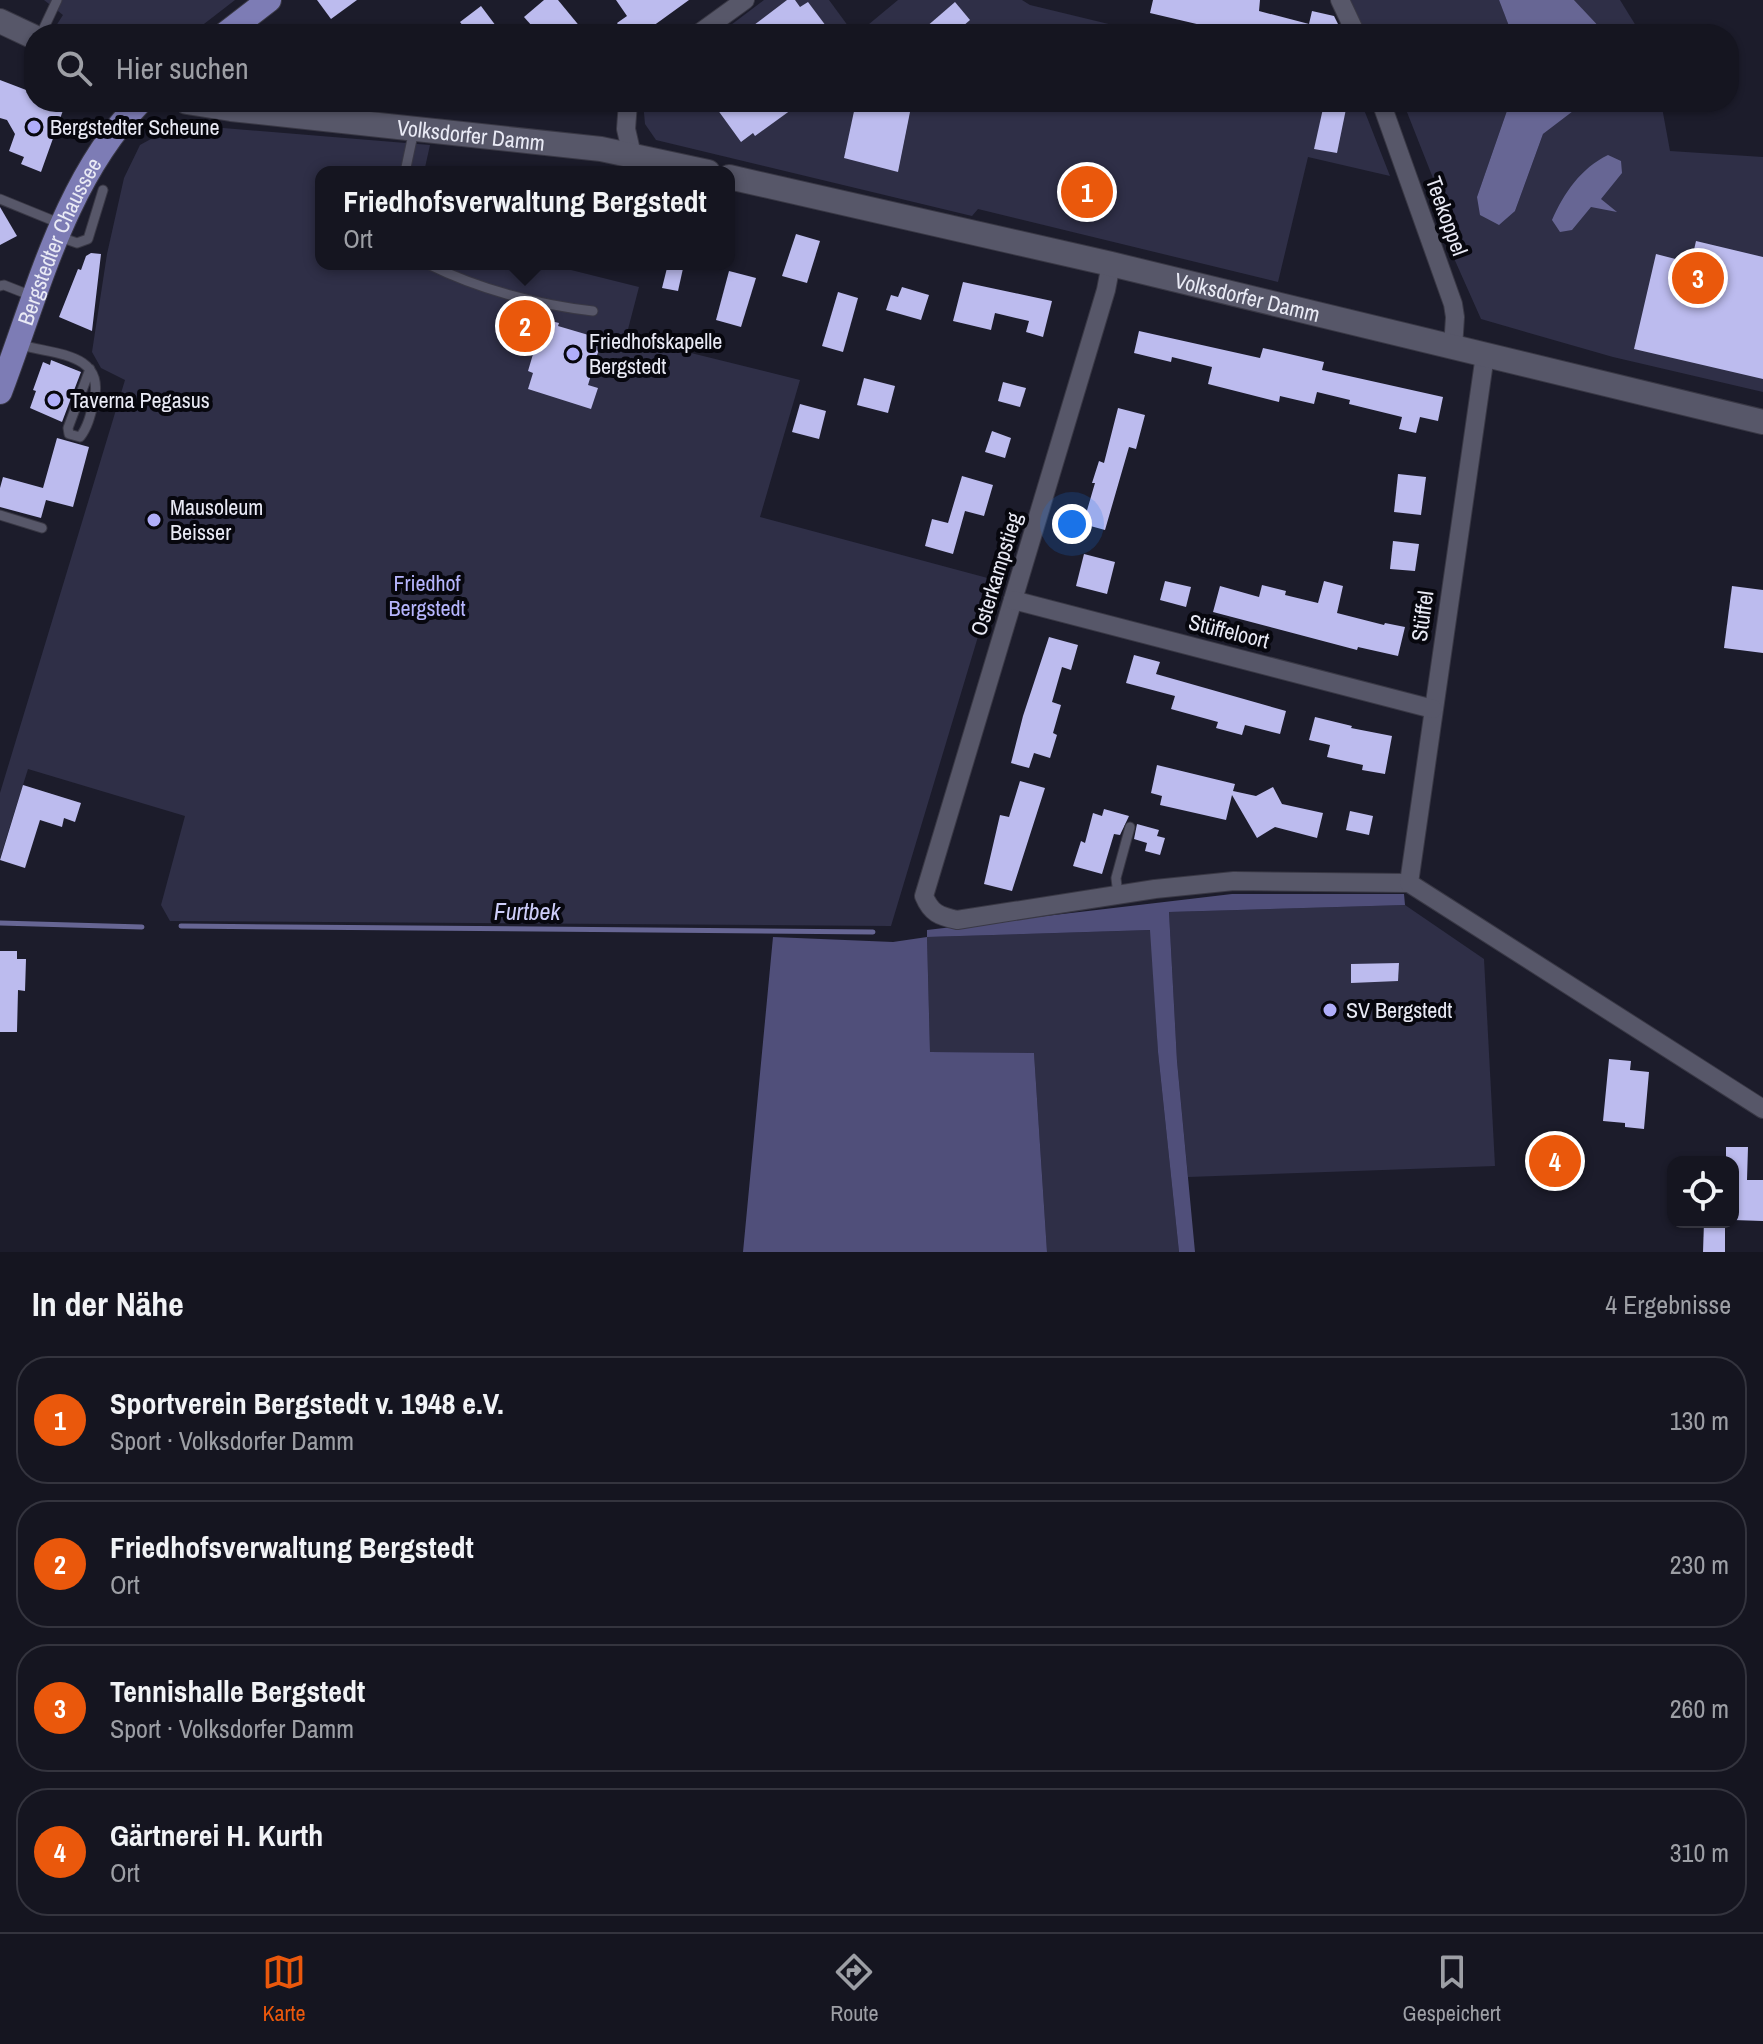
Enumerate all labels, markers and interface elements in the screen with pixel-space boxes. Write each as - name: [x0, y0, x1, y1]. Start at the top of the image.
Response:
- search box: [24, 24, 1739, 112]
- icon: search: [52, 46, 96, 90]
- text: Hier suchen: [116, 48, 249, 88]
- place label: Bergstedter Scheune: [50, 112, 220, 142]
- street label: Volksdorfer Damm: [396, 112, 547, 158]
- marker: Bergstedter Scheune: [25, 118, 43, 136]
- street label: Bergstedter Chaussee: [10, 152, 109, 329]
- pin: 1: [1061, 162, 1113, 222]
- popup: [315, 166, 735, 270]
- street label: Teekoppel: [1419, 172, 1475, 260]
- text: Friedhofsverwaltung Bergstedt: [343, 181, 707, 221]
- text: Ort: [343, 221, 373, 256]
- pin: 3: [1672, 248, 1724, 308]
- street label: Volksdorfer Damm: [1172, 265, 1323, 329]
- pin: 2: [499, 296, 551, 356]
- place label: Friedhofskapelle Bergstedt: [589, 326, 722, 381]
- marker: Friedhofskapelle Bergstedt: [564, 345, 582, 363]
- place label: Taverna Pegasus: [70, 385, 210, 415]
- marker: Taverna Pegasus: [45, 391, 63, 409]
- place label: Mausoleum Beisser: [170, 492, 263, 547]
- your location: [1052, 504, 1092, 544]
- street label: Osterkampstieg: [963, 509, 1029, 639]
- marker: Mausoleum Beisser: [145, 511, 163, 529]
- park label: Friedhof Bergstedt: [388, 568, 466, 623]
- street label: Stüffel: [1404, 589, 1440, 643]
- street label: Stüffeloort: [1186, 607, 1272, 655]
- water label: Furtbek: [494, 895, 562, 927]
- place label: SV Bergstedt: [1346, 995, 1452, 1025]
- marker: SV Bergstedt: [1321, 1001, 1339, 1019]
- pin: 4: [1529, 1131, 1581, 1191]
- map controls: [1667, 1156, 1739, 1228]
- button: locate: [1667, 1156, 1739, 1228]
- text: In der Nähe: [32, 1281, 184, 1327]
- text: 4 Ergebnisse: [1605, 1287, 1731, 1322]
- text: Sportverein Bergstedt v. 1948 e.V.: [110, 1383, 504, 1423]
- text: 1: [54, 1403, 66, 1438]
- text: 130 m: [1670, 1403, 1729, 1438]
- text: Sport · Volksdorfer Damm: [110, 1423, 354, 1458]
- text: Friedhofsverwaltung Bergstedt: [110, 1527, 474, 1567]
- text: 2: [54, 1547, 66, 1582]
- text: 230 m: [1670, 1547, 1729, 1582]
- text: Ort: [110, 1567, 140, 1602]
- text: Tennishalle Bergstedt: [110, 1671, 365, 1711]
- text: 3: [54, 1691, 66, 1726]
- text: 260 m: [1670, 1691, 1729, 1726]
- text: Sport · Volksdorfer Damm: [110, 1711, 354, 1746]
- text: Gärtnerei H. Kurth: [110, 1815, 323, 1855]
- text: 4: [54, 1835, 66, 1870]
- text: 310 m: [1670, 1835, 1729, 1870]
- text: Ort: [110, 1855, 140, 1890]
- tab: Karte: [262, 1950, 306, 2028]
- tab: Route: [830, 1950, 878, 2028]
- tab: Gespeichert: [1403, 1950, 1501, 2028]

